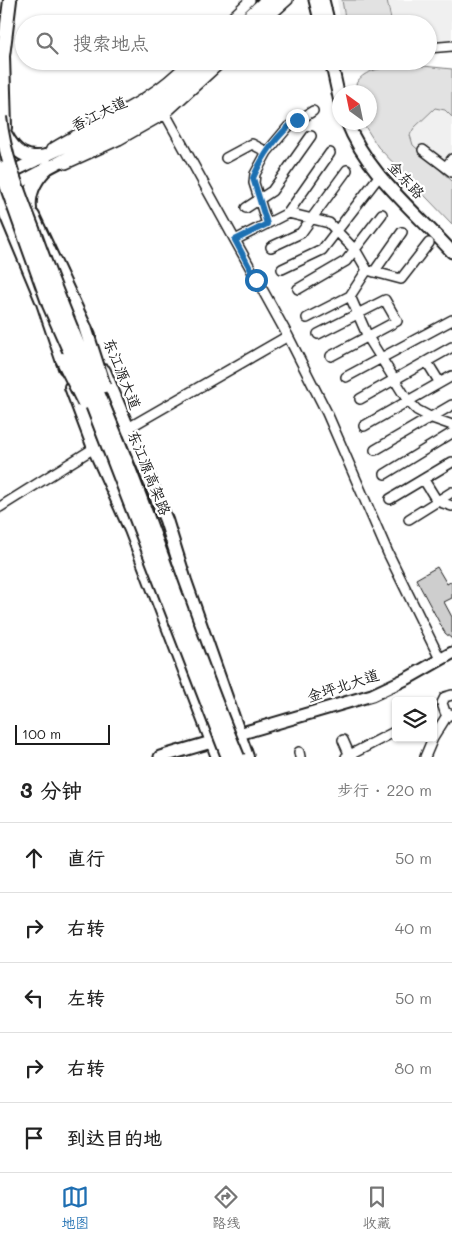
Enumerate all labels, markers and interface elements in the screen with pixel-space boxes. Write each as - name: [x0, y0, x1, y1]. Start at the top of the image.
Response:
- search box: [15, 15, 437, 70]
- icon: search: [33, 29, 61, 57]
- text: 搜索地点: [73, 30, 149, 55]
- north arrow: [332, 85, 377, 130]
- street label: 香江大道: [67, 91, 130, 135]
- route end: [286, 109, 309, 132]
- street label: 金东路: [384, 156, 429, 203]
- route start: [245, 269, 268, 292]
- street label: 东江源大道: [100, 335, 146, 412]
- street label: 东江源高架路: [124, 427, 176, 518]
- street label: 金坪北大道: [304, 664, 381, 706]
- map controls: [392, 697, 437, 742]
- button: layers: [392, 697, 437, 742]
- scale bar: [15, 722, 110, 745]
- text: 100 m: [22, 724, 61, 743]
- text: 3 分钟: [20, 776, 82, 803]
- text: 步行 · 220 m: [337, 779, 432, 800]
- icon: ahead: [20, 844, 48, 872]
- text: 直行: [67, 845, 105, 870]
- text: 50 m: [395, 847, 432, 868]
- icon: right: [20, 914, 48, 942]
- text: 右转: [67, 915, 105, 940]
- text: 40 m: [395, 917, 432, 938]
- icon: left: [20, 984, 48, 1012]
- text: 左转: [67, 985, 105, 1010]
- text: 50 m: [395, 987, 432, 1008]
- icon: right: [20, 1054, 48, 1082]
- text: 右转: [67, 1055, 105, 1080]
- text: 80 m: [395, 1057, 432, 1078]
- icon: arrive: [20, 1124, 48, 1152]
- text: 到达目的地: [67, 1125, 162, 1150]
- tab: 地图: [61, 1183, 89, 1232]
- tab: 路线: [212, 1183, 240, 1232]
- tab: 收藏: [363, 1183, 391, 1232]

